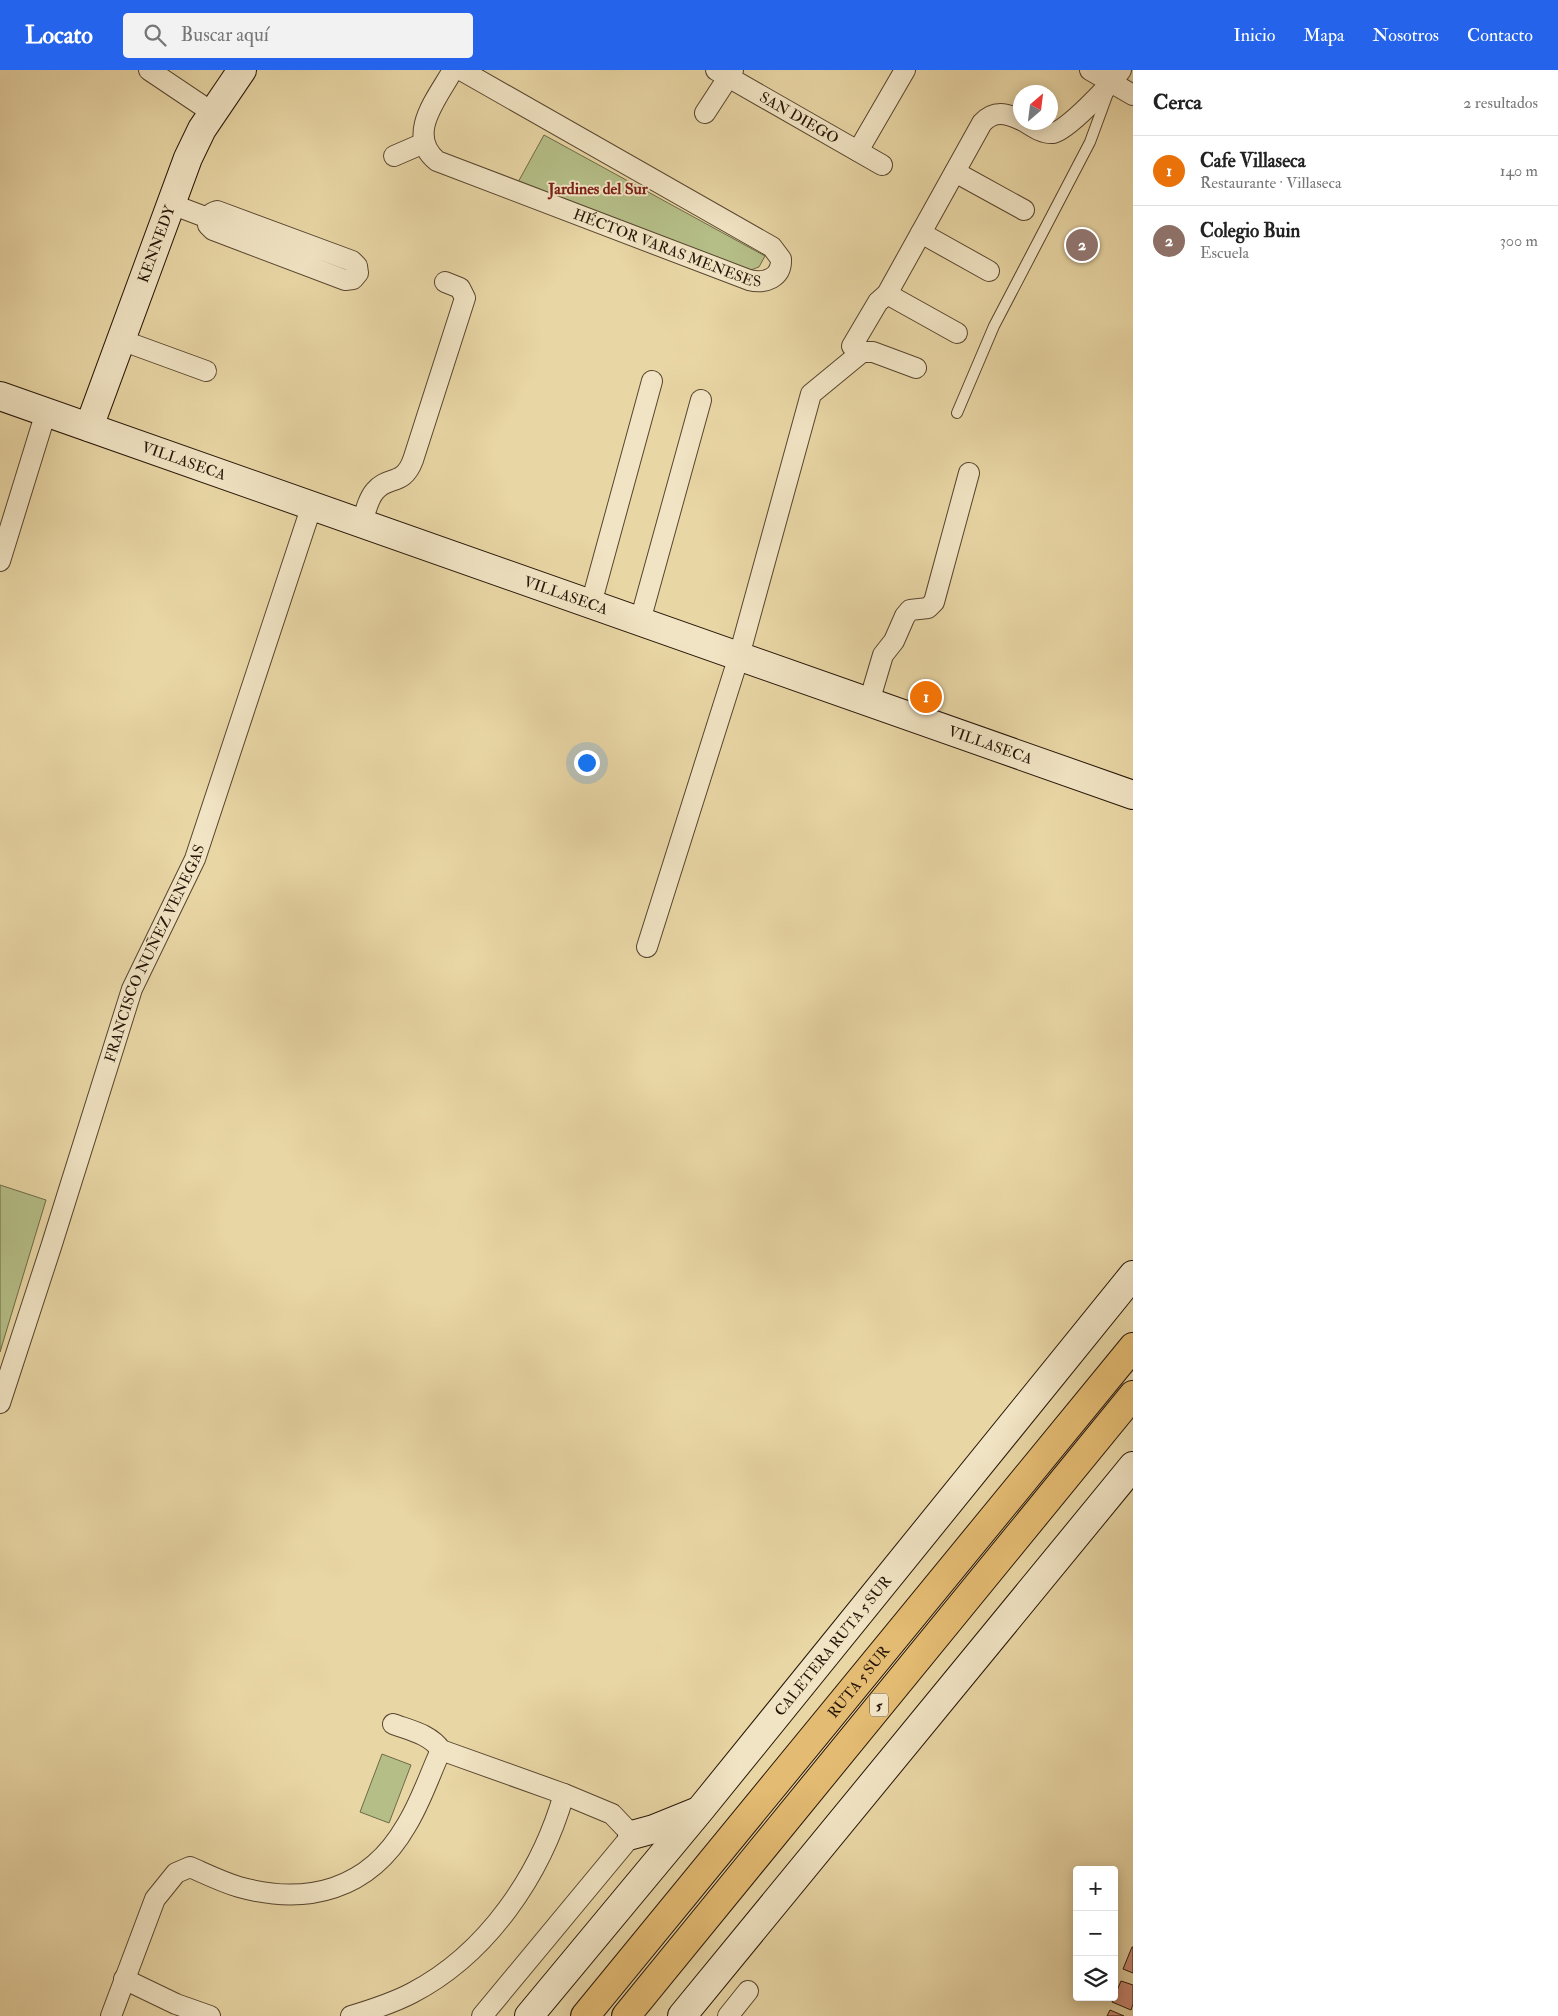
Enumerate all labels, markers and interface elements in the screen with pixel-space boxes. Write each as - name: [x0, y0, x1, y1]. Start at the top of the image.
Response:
- search box: [123, 13, 473, 58]
- text: Locato: [25, 20, 93, 51]
- icon: search: [141, 21, 169, 49]
- text: Buscar aquí: [181, 23, 269, 47]
- text: Inicio: [1233, 24, 1275, 47]
- text: Mapa: [1303, 24, 1345, 47]
- text: Nosotros: [1373, 24, 1439, 47]
- text: Contacto: [1467, 24, 1533, 47]
- north arrow: [1013, 85, 1058, 130]
- street label: SAN DIEGO: [756, 88, 842, 148]
- text: Cerca: [1153, 89, 1202, 116]
- text: 2 resultados: [1463, 93, 1538, 113]
- text: Cafe Villaseca: [1200, 149, 1306, 173]
- text: 1: [1166, 161, 1172, 181]
- text: 140 m: [1500, 161, 1538, 181]
- text: Restaurante · Villaseca: [1200, 173, 1342, 193]
- district label: Jardines del Sur: [547, 179, 649, 200]
- street label: KENNEDY: [134, 202, 180, 286]
- street label: HÉCTOR VARAS MENESES: [571, 205, 762, 291]
- text: Colegio Buin: [1200, 219, 1300, 243]
- pin: 2: [1066, 226, 1098, 264]
- text: 2: [1165, 231, 1173, 251]
- text: 300 m: [1500, 231, 1538, 251]
- text: Escuela: [1200, 243, 1249, 263]
- street label: VILLASECA: [139, 438, 229, 485]
- street label: VILLASECA: [521, 572, 611, 619]
- pin: 1: [910, 678, 942, 716]
- street label: VILLASECA: [946, 722, 1035, 769]
- your location: [574, 750, 600, 776]
- street label: FRANCISCO NUÑEZ VENEGAS: [101, 842, 209, 1065]
- street label: CALETERA RUTA 5 SUR: [770, 1572, 894, 1720]
- street label: RUTA 5 SUR: [824, 1642, 894, 1722]
- road number: 5: [870, 1694, 888, 1716]
- map controls: [1073, 1866, 1118, 2001]
- button: +: [1073, 1866, 1118, 1911]
- button: −: [1073, 1911, 1118, 1956]
- button: layers: [1073, 1956, 1118, 2001]

